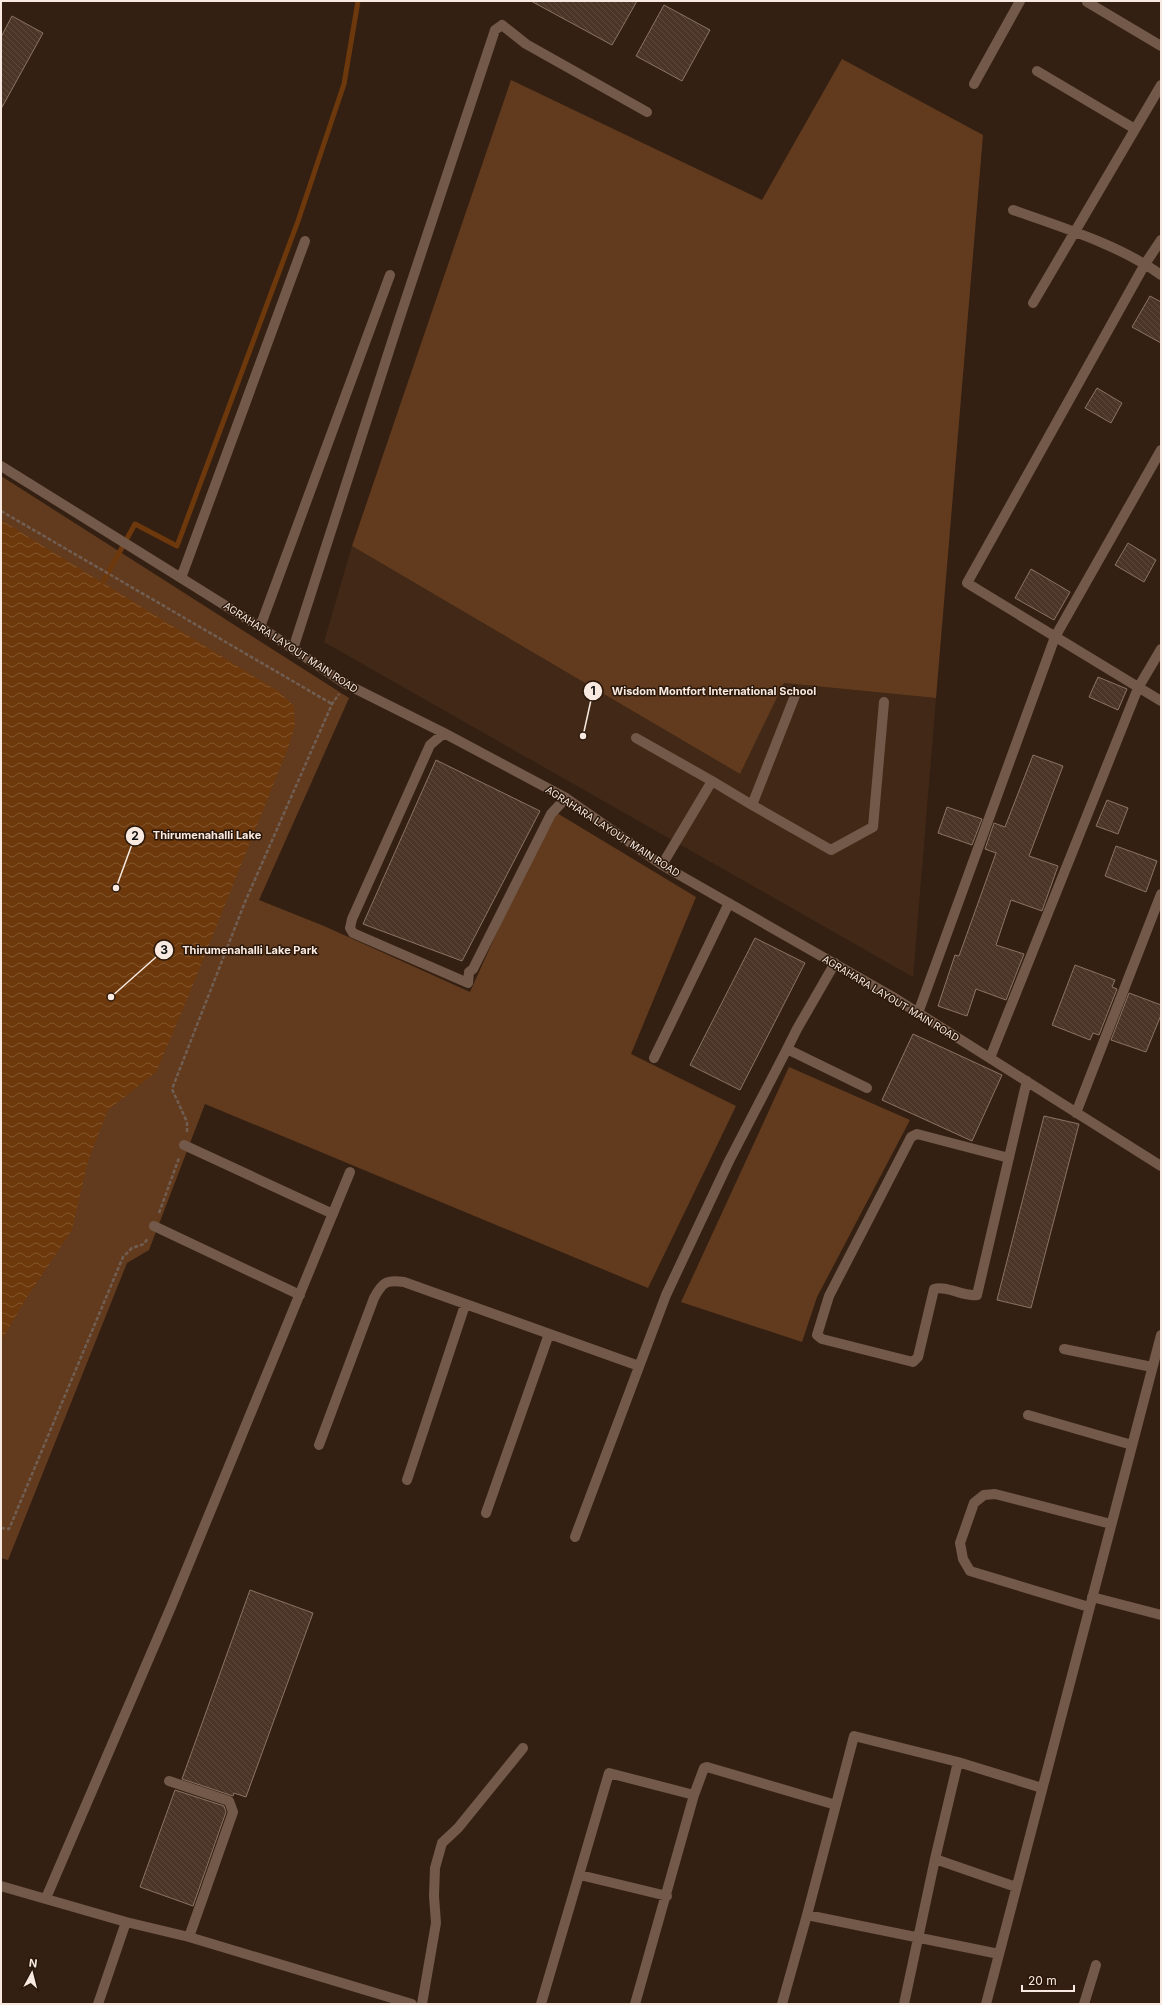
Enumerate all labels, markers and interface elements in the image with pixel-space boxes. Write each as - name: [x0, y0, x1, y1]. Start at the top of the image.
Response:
- street label: AGRAHARA LAYOUT MAIN ROAD: [222, 599, 360, 695]
- callout: Wisdom Montfort International School: [583, 679, 824, 702]
- text: 1: [590, 683, 596, 698]
- text: Wisdom Montfort International School: [612, 684, 816, 698]
- street label: AGRAHARA LAYOUT MAIN ROAD: [544, 783, 682, 879]
- callout: Thirumenahalli Lake: [125, 824, 269, 847]
- text: 2: [131, 828, 139, 843]
- text: Thirumenahalli Lake: [153, 828, 262, 842]
- callout: Thirumenahalli Lake Park: [154, 938, 326, 961]
- text: 3: [160, 942, 168, 957]
- text: Thirumenahalli Lake Park: [182, 943, 318, 957]
- street label: AGRAHARA LAYOUT MAIN ROAD: [821, 952, 961, 1044]
- north arrow: [12, 1953, 52, 1993]
- text: N: [28, 1956, 38, 1971]
- scale bar: [1022, 1967, 1074, 1993]
- text: 20 m: [1028, 1973, 1057, 1988]

